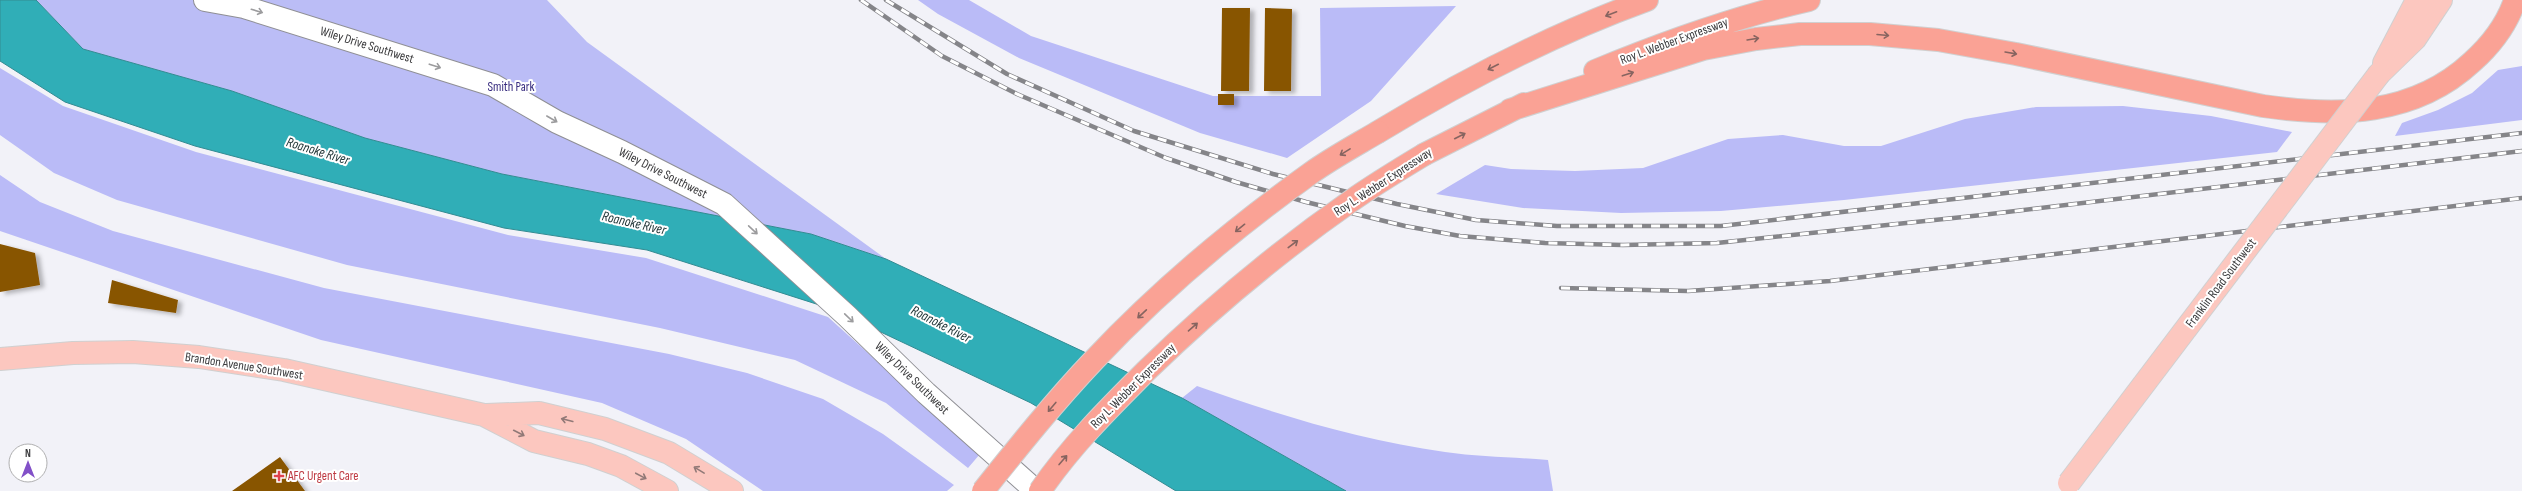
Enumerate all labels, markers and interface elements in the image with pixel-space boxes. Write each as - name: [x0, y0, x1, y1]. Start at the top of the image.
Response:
- one-way arrow: [250, 8, 263, 15]
- one-way arrow: [1606, 10, 1618, 18]
- street label: Roy L. Webber Expressway: [1618, 14, 1730, 68]
- street label: Wiley Drive Southwest: [318, 23, 416, 67]
- one-way arrow: [1876, 32, 1889, 39]
- one-way arrow: [1746, 35, 1759, 43]
- one-way arrow: [2005, 49, 2018, 57]
- one-way arrow: [428, 63, 441, 70]
- one-way arrow: [1487, 64, 1499, 72]
- one-way arrow: [1621, 70, 1634, 77]
- park label: Smith Park: [488, 79, 535, 95]
- one-way arrow: [546, 116, 558, 124]
- one-way arrow: [1453, 132, 1465, 139]
- water label: Roanoke River: [284, 133, 353, 169]
- street label: Wiley Drive Southwest: [616, 144, 710, 202]
- street label: Roy L. Webber Expressway: [1331, 144, 1435, 220]
- one-way arrow: [1339, 149, 1351, 157]
- water label: Roanoke River: [600, 207, 669, 239]
- one-way arrow: [1234, 224, 1245, 233]
- one-way arrow: [748, 225, 758, 234]
- street label: Franklin Road Southwest: [2182, 235, 2260, 331]
- one-way arrow: [1287, 239, 1298, 248]
- water label: Roanoke River: [908, 302, 975, 347]
- one-way arrow: [1137, 309, 1147, 318]
- one-way arrow: [844, 313, 854, 323]
- one-way arrow: [1188, 323, 1199, 332]
- street label: Wiley Drive Southwest: [871, 338, 953, 418]
- street label: Roy L. Webber Expressway: [1087, 340, 1179, 432]
- street label: Brandon Avenue Southwest: [184, 349, 304, 383]
- one-way arrow: [1047, 402, 1056, 413]
- one-way arrow: [561, 415, 574, 423]
- one-way arrow: [513, 430, 525, 437]
- north arrow: [8, 443, 48, 483]
- text: N: [25, 447, 31, 460]
- one-way arrow: [1058, 454, 1067, 465]
- one-way arrow: [693, 465, 705, 473]
- place label: AFC Urgent Care: [287, 468, 359, 484]
- marker: AFC Urgent Care: [273, 470, 285, 482]
- one-way arrow: [635, 473, 647, 481]

